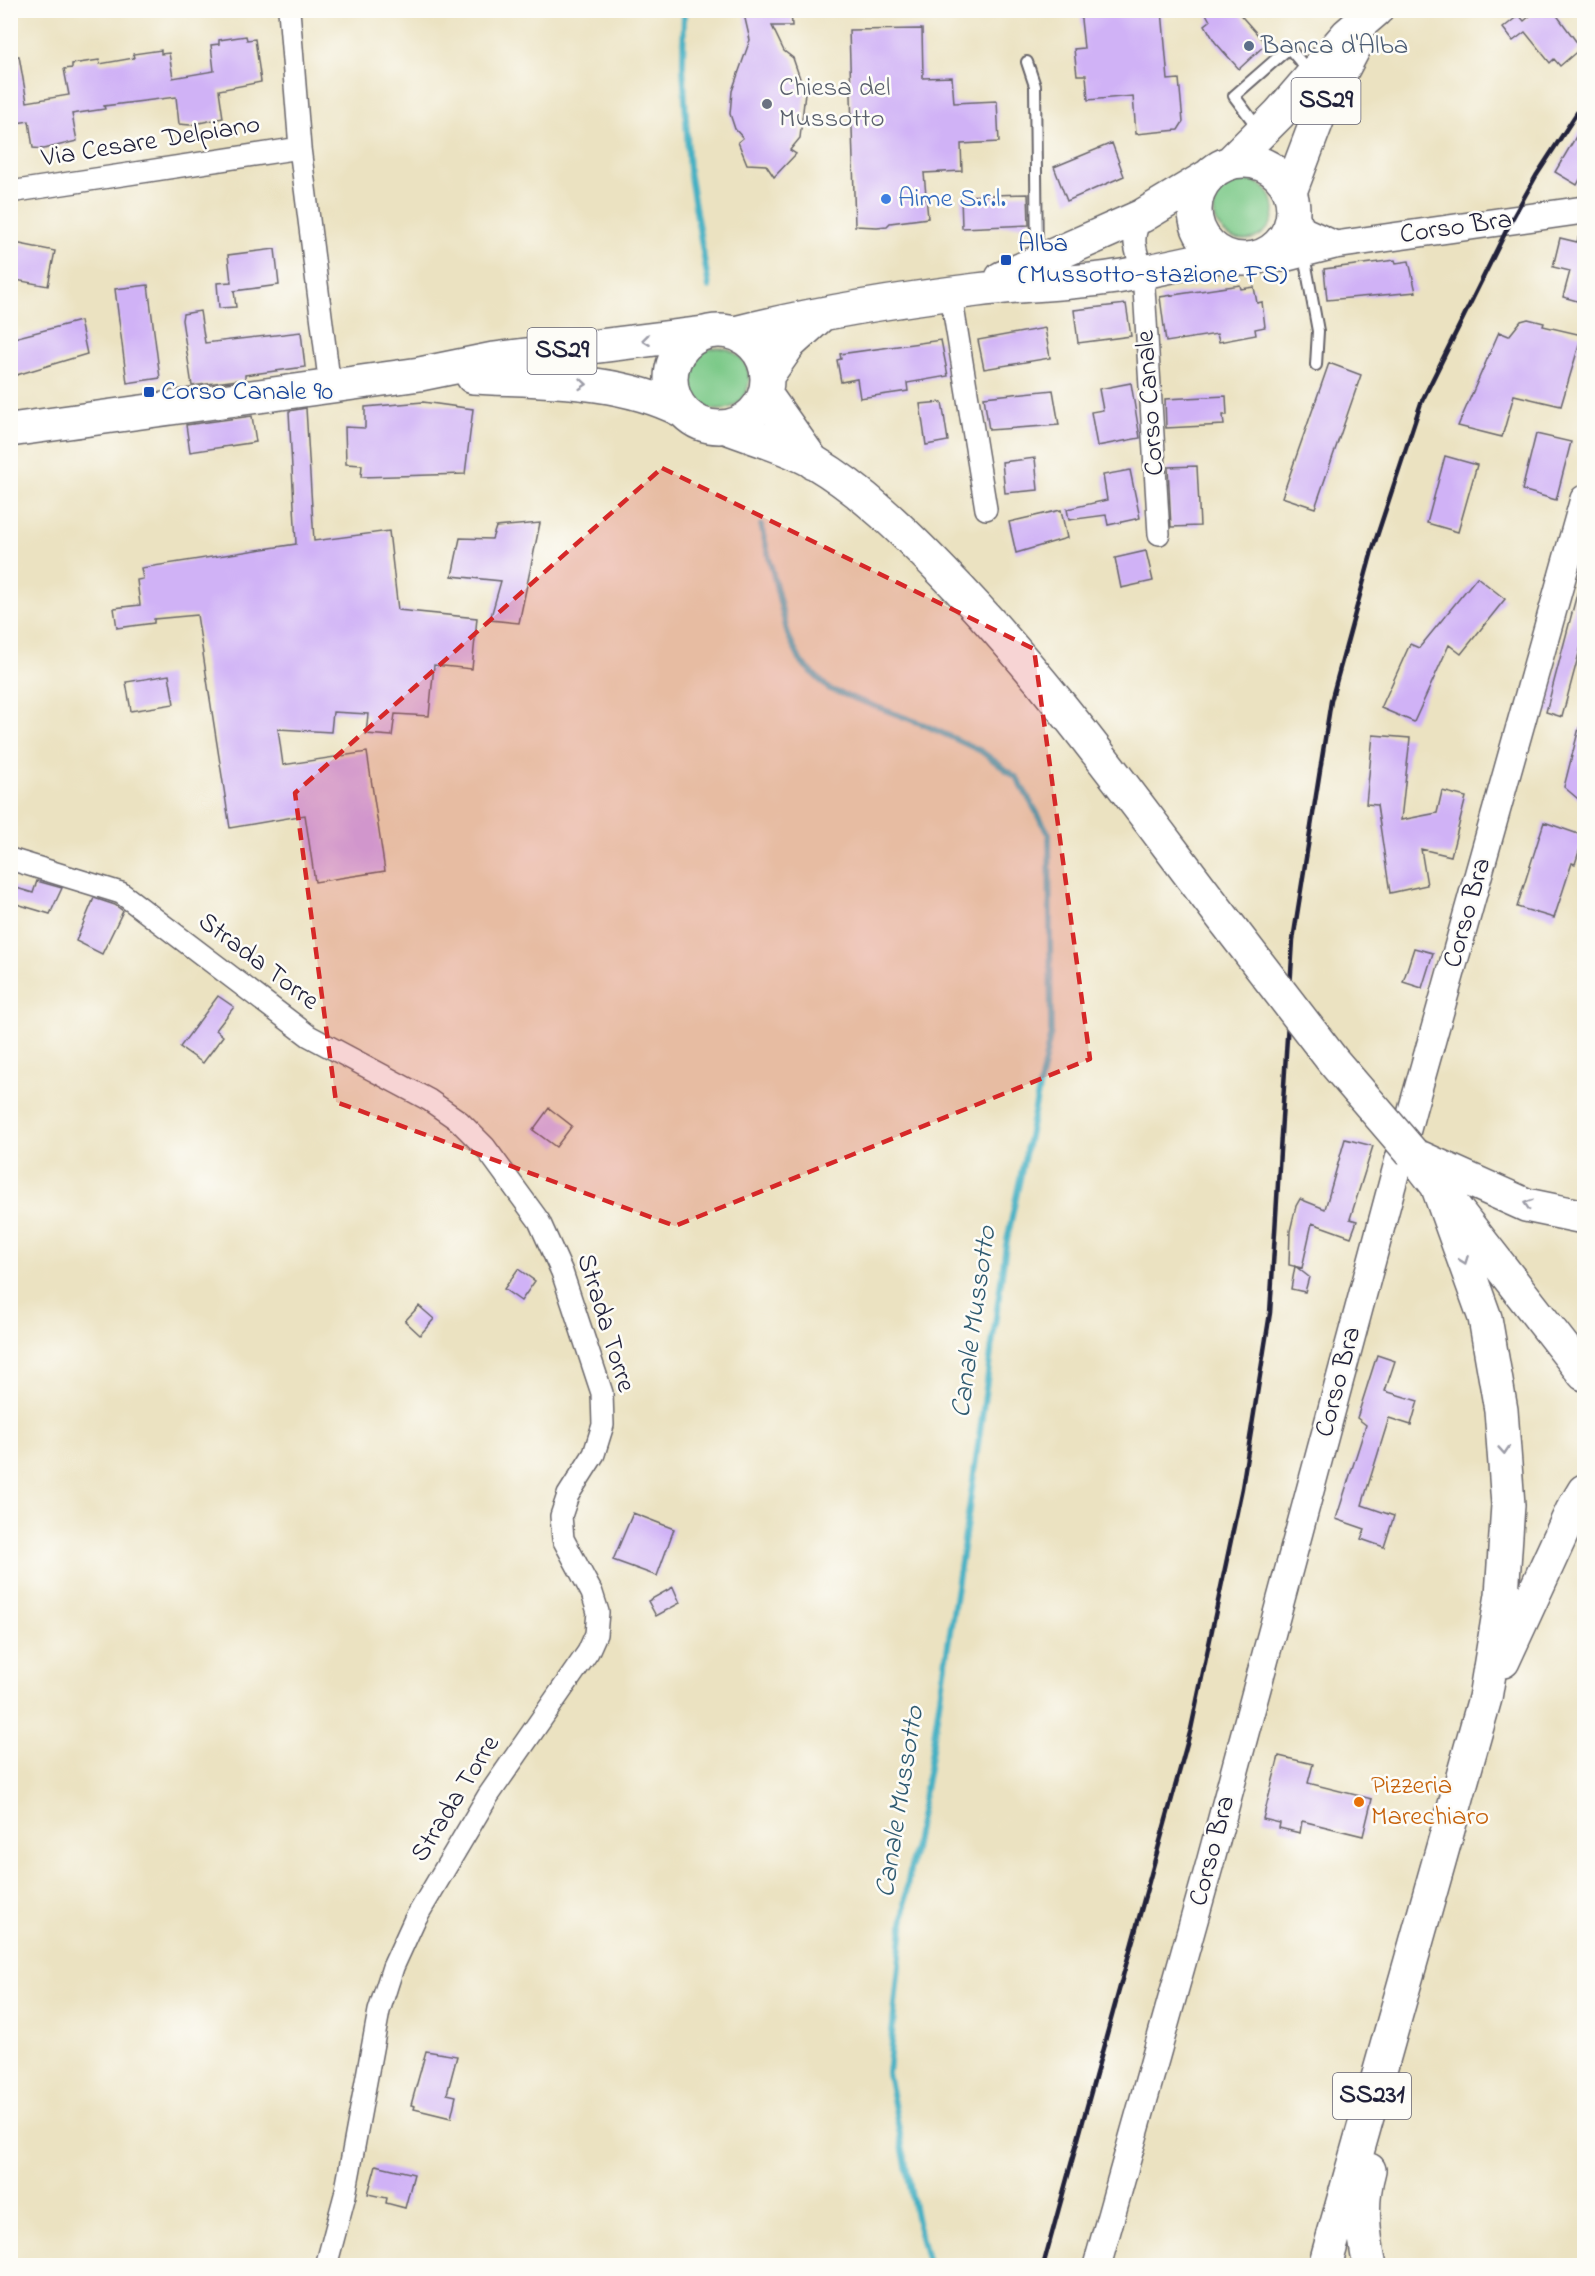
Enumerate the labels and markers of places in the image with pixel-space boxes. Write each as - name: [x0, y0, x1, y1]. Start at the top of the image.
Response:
- place label: Banca d'Alba: [1260, 27, 1408, 66]
- marker: Banca d'Alba: [1242, 39, 1256, 53]
- place label: Chiesa del Mussotto: [779, 69, 890, 139]
- marker: Chiesa del Mussotto: [760, 97, 774, 111]
- place label: Aime S.r.l.: [898, 180, 1006, 219]
- marker: Aime S.r.l.: [879, 192, 893, 206]
- place label: Alba (Mussotto-stazione FS): [1018, 225, 1288, 295]
- marker: Alba (Mussotto-stazione FS): [999, 253, 1013, 267]
- place label: Corso Canale 90: [161, 373, 333, 412]
- marker: Corso Canale 90: [142, 385, 156, 399]
- place label: Pizzeria Marechiaro: [1371, 1767, 1489, 1837]
- marker: Pizzeria Marechiaro: [1352, 1795, 1366, 1809]

